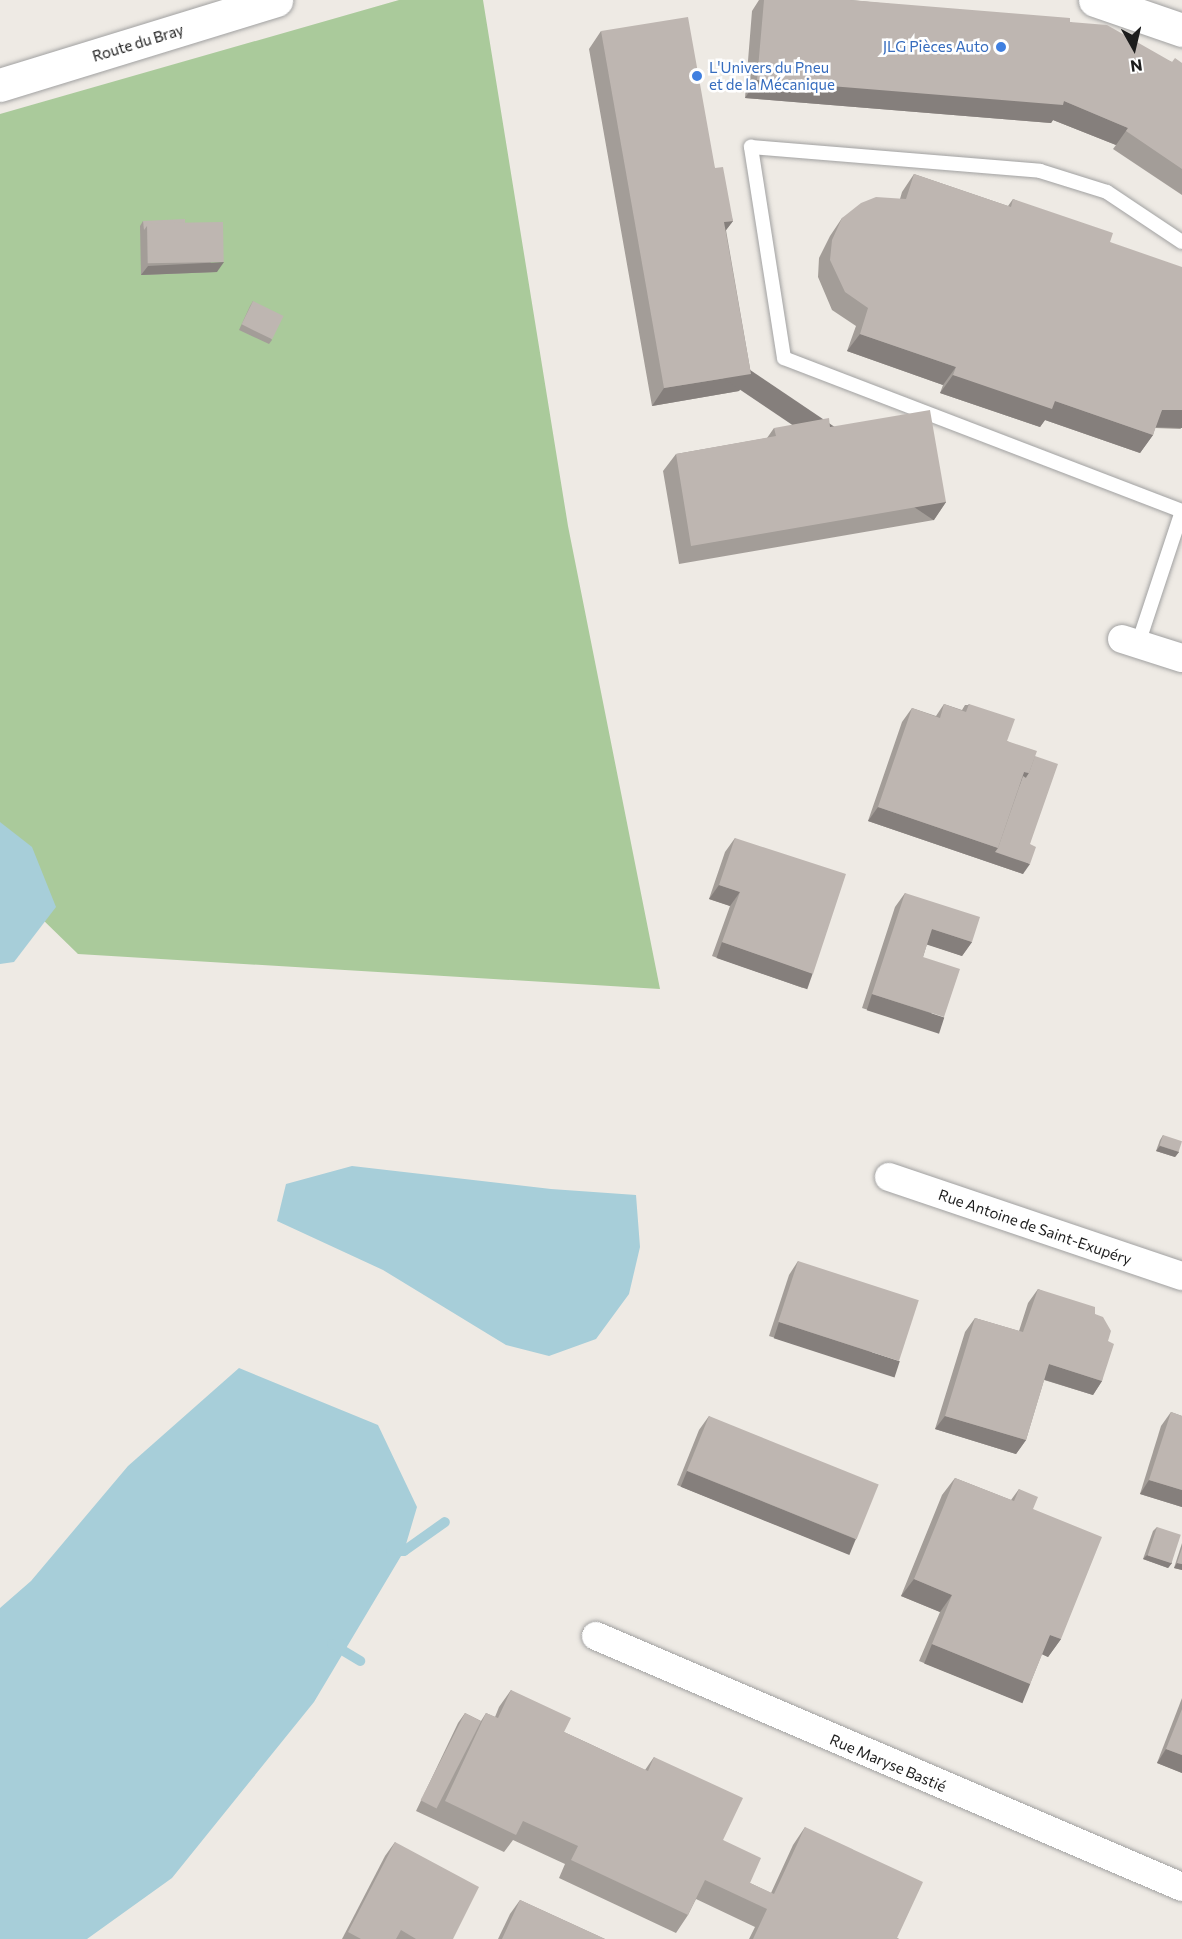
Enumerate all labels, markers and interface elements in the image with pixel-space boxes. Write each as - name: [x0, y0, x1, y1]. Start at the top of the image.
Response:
- north arrow: [1104, 18, 1164, 78]
- street label: Route du Bray: [90, 21, 186, 65]
- place label: JLG Pièces Auto: [883, 38, 989, 56]
- marker: JLG Pièces Auto: [994, 40, 1008, 54]
- text: N: [1129, 56, 1144, 77]
- place label: L'Univers du Pneu et de la Mécanique: [709, 58, 835, 93]
- marker: L'Univers du Pneu et de la Mécanique: [690, 69, 704, 83]
- street label: Rue Antoine de Saint-Exupéry: [936, 1185, 1134, 1269]
- street label: Rue Maryse Bastié: [827, 1730, 949, 1796]

